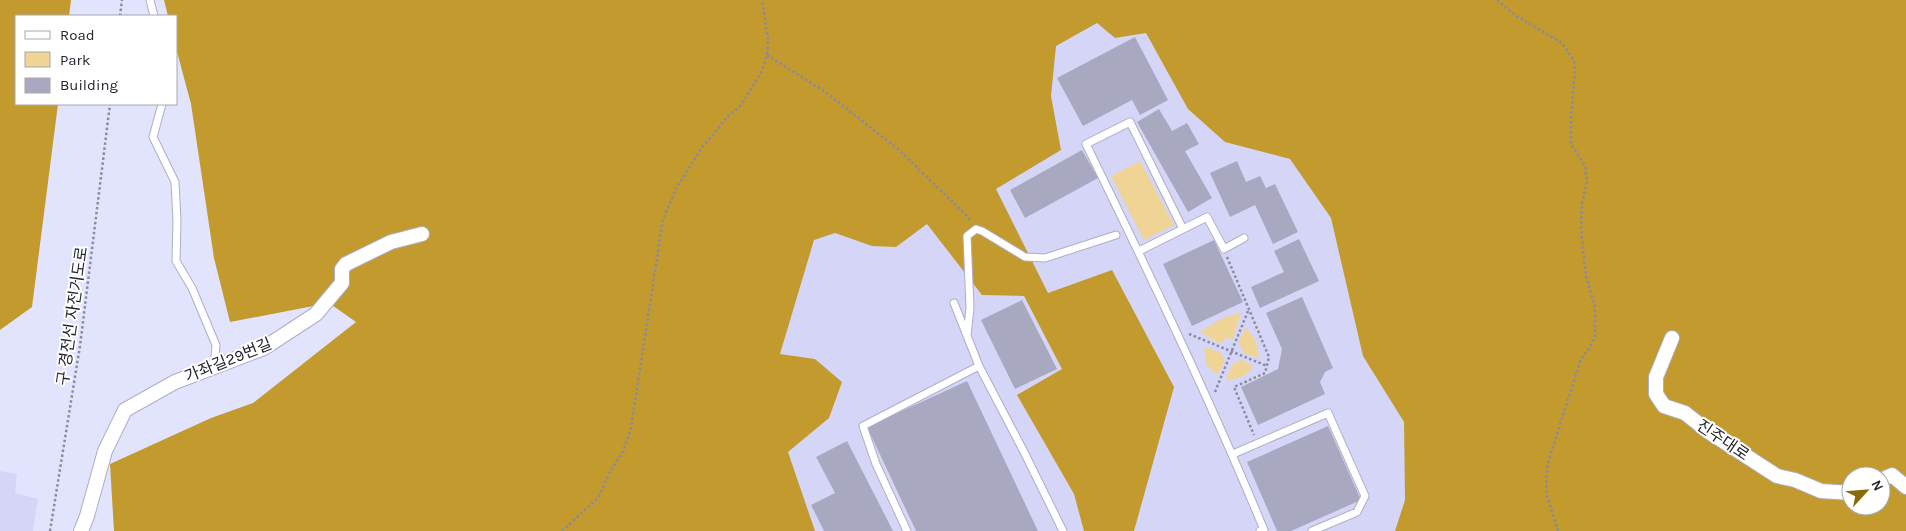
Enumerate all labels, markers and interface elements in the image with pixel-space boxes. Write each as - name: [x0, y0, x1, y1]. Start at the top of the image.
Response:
- legend: [15, 15, 178, 105]
- text: Road: [60, 26, 95, 44]
- text: Park: [60, 51, 90, 69]
- text: Building: [60, 76, 118, 94]
- street label: 구 경전선 자전거도로: [53, 245, 91, 387]
- street label: 가좌길29번길: [182, 334, 274, 386]
- street label: 진주대로: [1693, 416, 1753, 464]
- north arrow: [1841, 466, 1891, 516]
- text: N: [1867, 477, 1887, 494]

